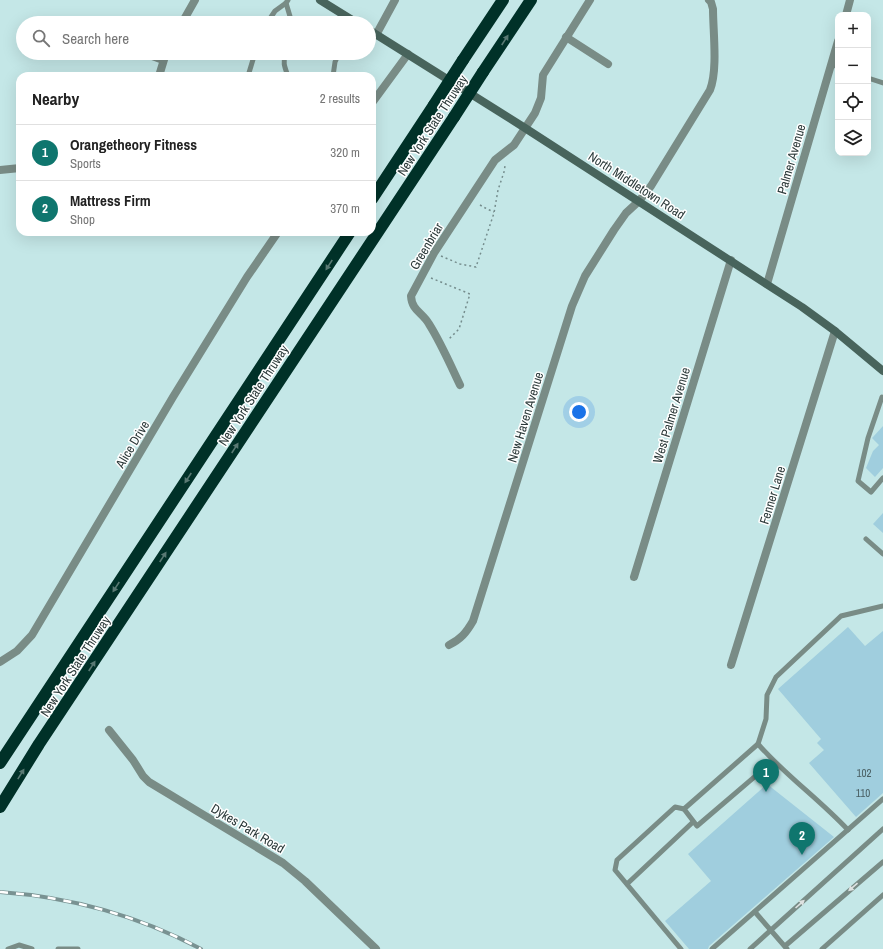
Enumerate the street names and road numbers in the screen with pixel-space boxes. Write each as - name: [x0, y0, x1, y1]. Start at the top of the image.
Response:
- street label: New York State Thruway: [394, 71, 472, 179]
- street label: Palmer Avenue: [773, 122, 810, 196]
- street label: North Middletown Road: [585, 148, 688, 223]
- street label: Greenbriar: [406, 219, 447, 273]
- street label: New York State Thruway: [215, 341, 293, 449]
- street label: West Palmer Avenue: [649, 365, 694, 465]
- street label: New Haven Avenue: [504, 370, 547, 464]
- street label: Alice Drive: [111, 417, 153, 472]
- street label: Fenner Lane: [756, 464, 789, 526]
- street label: New York State Thruway: [37, 612, 115, 720]
- street label: Dykes Park Road: [208, 800, 288, 857]

